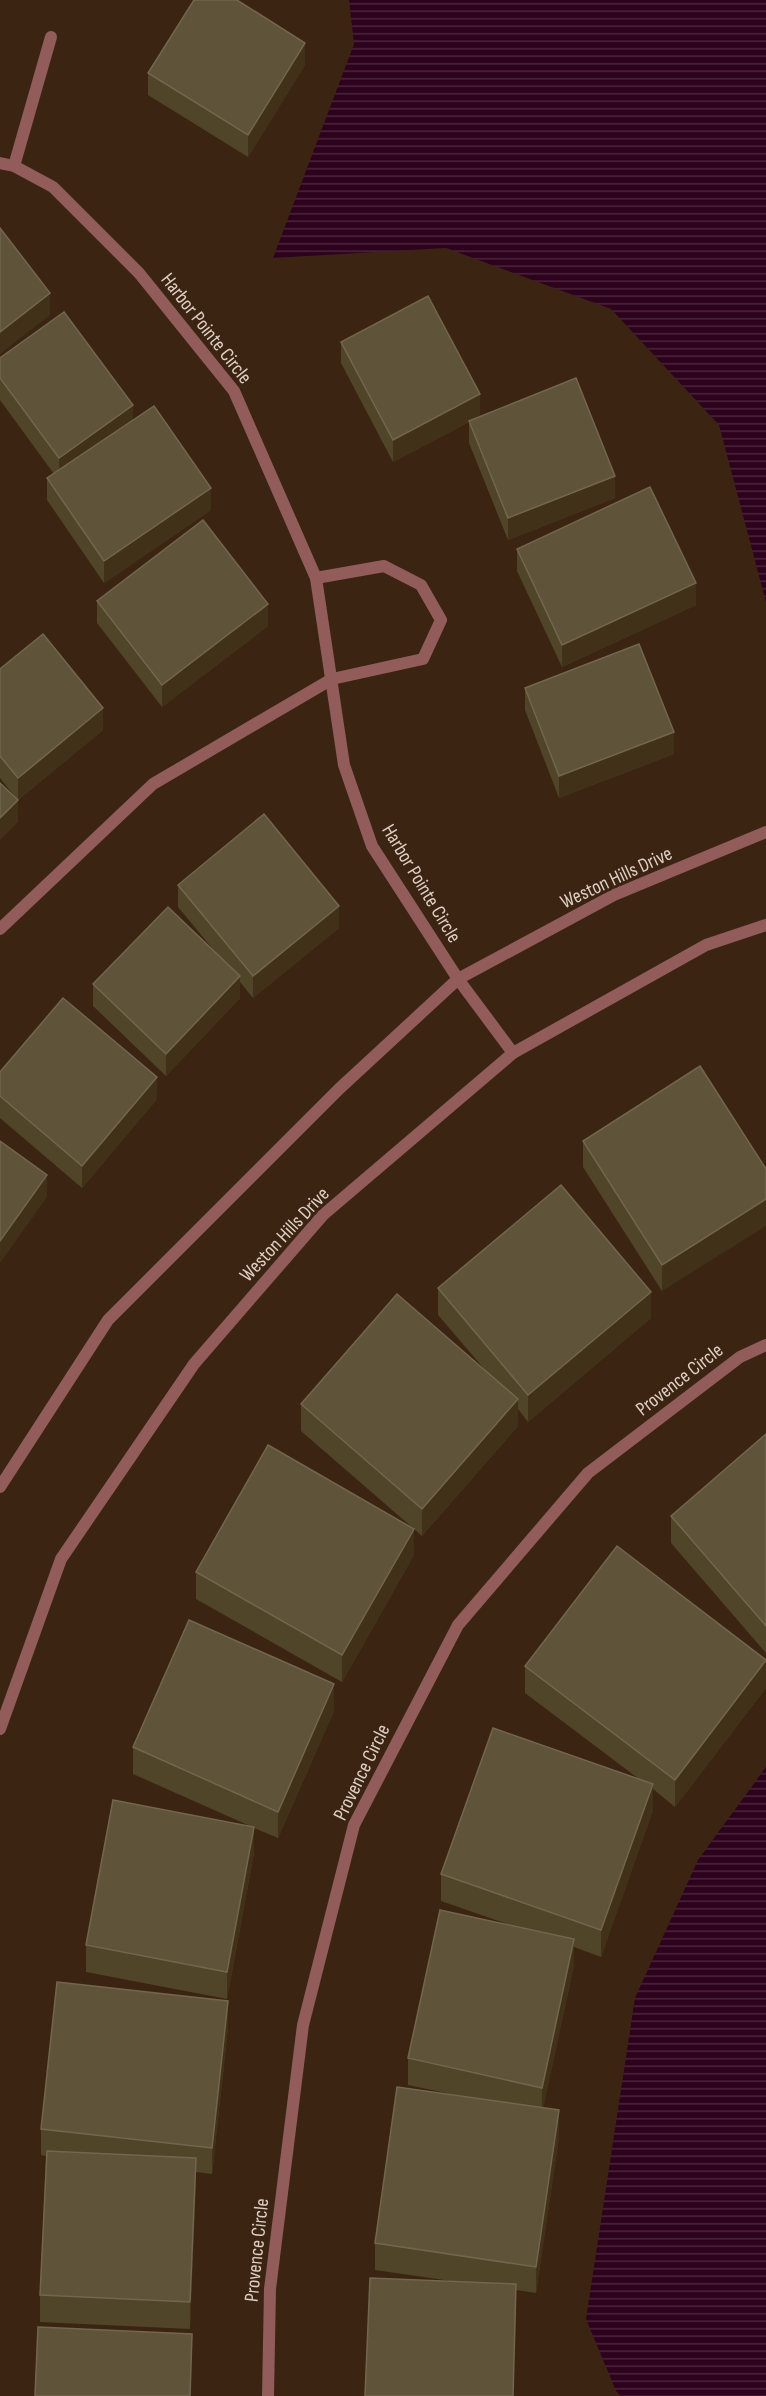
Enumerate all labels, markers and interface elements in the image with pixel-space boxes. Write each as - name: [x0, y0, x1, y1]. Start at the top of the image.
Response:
- street label: Harbor Pointe Circle: [155, 268, 257, 389]
- street label: Harbor Pointe Circle: [376, 820, 466, 947]
- street label: Weston Hills Drive: [557, 842, 676, 914]
- street label: Weston Hills Drive: [235, 1182, 335, 1287]
- street label: Provence Circle: [631, 1338, 728, 1421]
- street label: Provence Circle: [328, 1720, 395, 1824]
- street label: Provence Circle: [240, 2197, 274, 2303]

